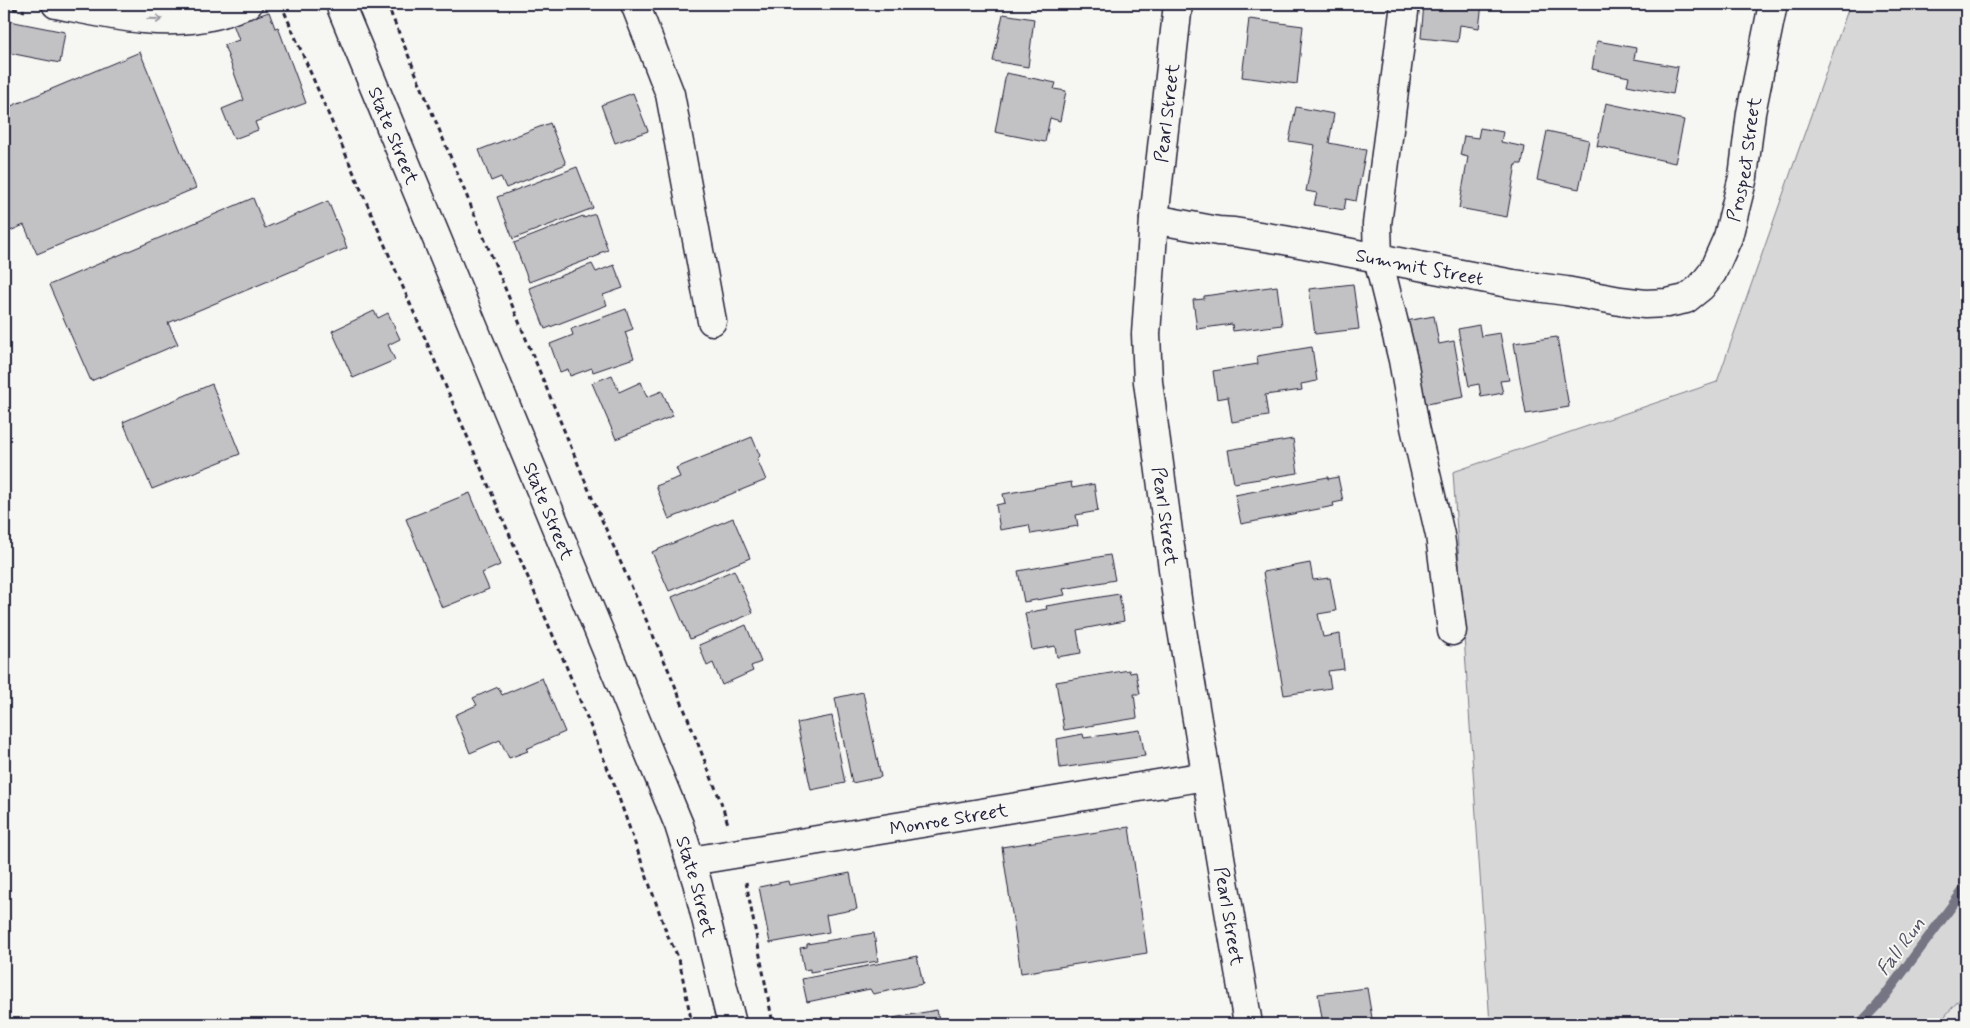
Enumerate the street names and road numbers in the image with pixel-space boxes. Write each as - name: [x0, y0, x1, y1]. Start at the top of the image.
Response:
- street label: Pearl Street: [1149, 62, 1186, 164]
- street label: State Street: [362, 83, 424, 188]
- street label: Prospect Street: [1721, 95, 1768, 224]
- street label: Summit Street: [1353, 243, 1485, 292]
- street label: State Street: [516, 459, 579, 564]
- street label: Pearl Street: [1145, 465, 1183, 567]
- street label: Monroe Street: [888, 798, 1010, 842]
- street label: State Street: [669, 833, 721, 939]
- street label: Pearl Street: [1208, 865, 1249, 967]

